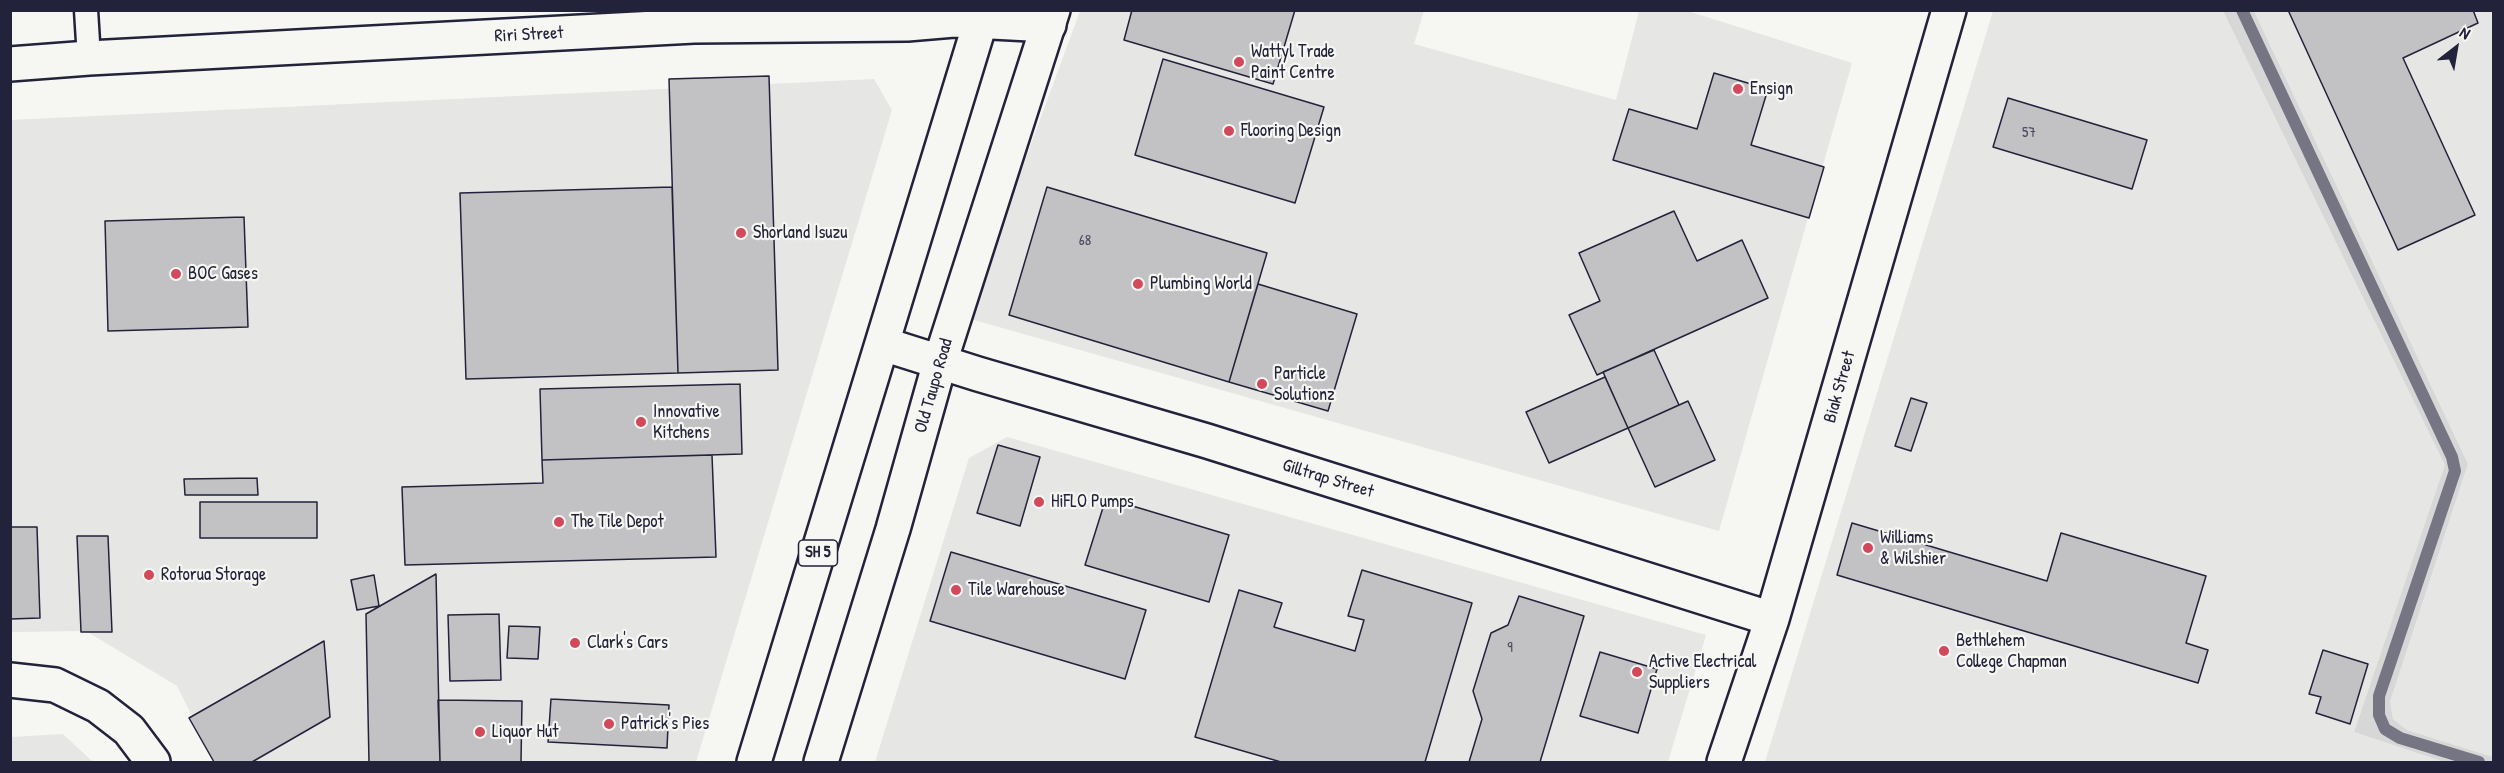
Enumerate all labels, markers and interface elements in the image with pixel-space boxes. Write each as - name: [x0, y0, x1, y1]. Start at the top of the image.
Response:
- north arrow: [2426, 18, 2486, 78]
- text: N: [2456, 21, 2475, 44]
- street label: Riri Street: [494, 22, 564, 48]
- place label: Wattyl Trade Paint Centre: [1251, 41, 1335, 84]
- marker: Wattyl Trade Paint Centre: [1232, 55, 1246, 69]
- place label: Ensign: [1750, 78, 1793, 100]
- marker: Ensign: [1731, 82, 1745, 96]
- place label: Flooring Design: [1241, 120, 1341, 142]
- marker: Flooring Design: [1222, 124, 1236, 138]
- house number: 57: [2022, 124, 2036, 142]
- place label: Shorland Isuzu: [753, 222, 847, 244]
- marker: Shorland Isuzu: [734, 226, 748, 240]
- house number: 68: [1079, 232, 1091, 250]
- place label: BOC Gases: [188, 263, 258, 285]
- marker: BOC Gases: [169, 267, 183, 281]
- place label: Plumbing World: [1150, 273, 1252, 295]
- marker: Plumbing World: [1131, 277, 1145, 291]
- street label: Old Taupo Road: [910, 336, 958, 436]
- street label: Biak Street: [1819, 349, 1861, 425]
- place label: Particle Solutionz: [1274, 363, 1335, 406]
- marker: Particle Solutionz: [1255, 377, 1269, 391]
- place label: Innovative Kitchens: [653, 401, 720, 444]
- marker: Innovative Kitchens: [634, 415, 648, 429]
- street label: Gilltrap Street: [1280, 455, 1376, 503]
- place label: HiFLO Pumps: [1051, 491, 1134, 513]
- marker: HiFLO Pumps: [1032, 495, 1046, 509]
- place label: The Tile Depot: [571, 511, 664, 533]
- marker: The Tile Depot: [552, 515, 566, 529]
- place label: Williams & Wilshier: [1880, 527, 1946, 570]
- road number: SH 5: [798, 540, 838, 566]
- marker: Williams & Wilshier: [1861, 541, 1875, 555]
- place label: Rotorua Storage: [161, 564, 266, 586]
- marker: Rotorua Storage: [142, 568, 156, 582]
- place label: Tile Warehouse: [968, 579, 1065, 601]
- marker: Tile Warehouse: [949, 583, 963, 597]
- place label: Bethlehem College Chapman: [1956, 630, 2067, 672]
- place label: Clark's Cars: [587, 632, 668, 654]
- marker: Clark's Cars: [568, 636, 582, 650]
- house number: 9: [1507, 639, 1513, 657]
- marker: Bethlehem College Chapman: [1937, 644, 1951, 658]
- place label: Active Electrical Suppliers: [1649, 651, 1756, 694]
- marker: Active Electrical Suppliers: [1630, 665, 1644, 679]
- place label: Patrick's Pies: [621, 713, 709, 735]
- marker: Patrick's Pies: [602, 717, 616, 731]
- place label: Liquor Hut: [492, 721, 558, 743]
- marker: Liquor Hut: [473, 725, 487, 739]

